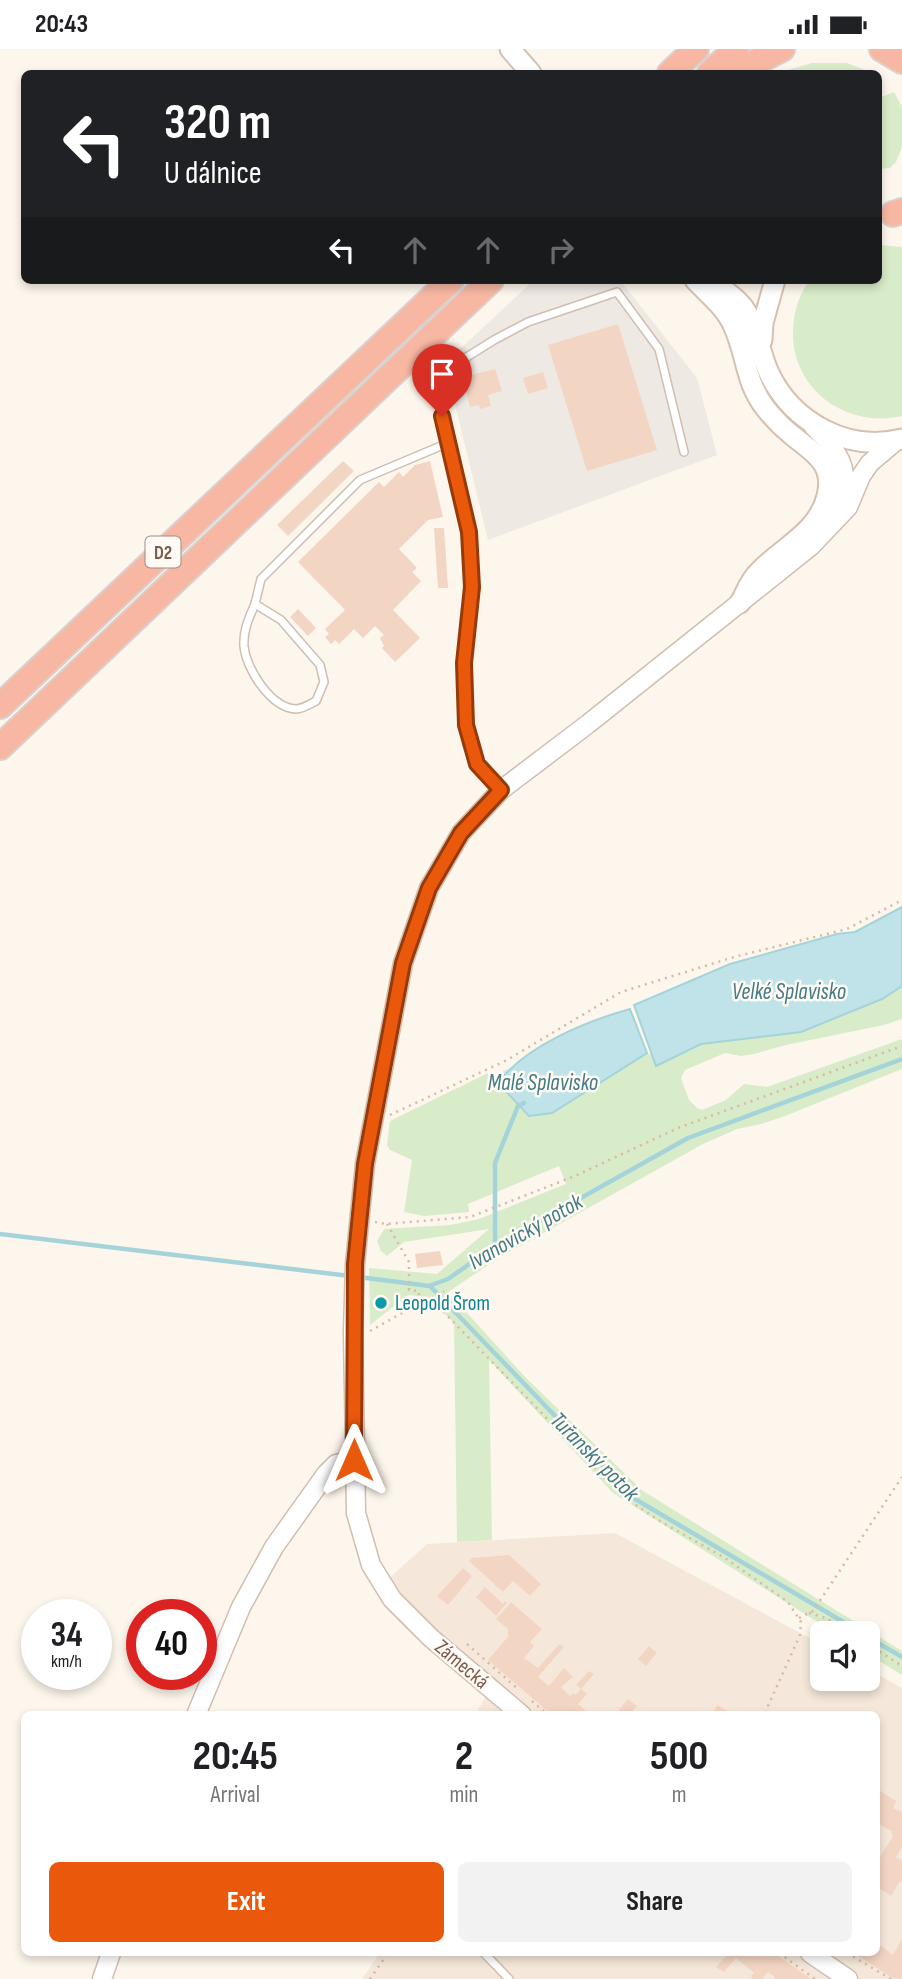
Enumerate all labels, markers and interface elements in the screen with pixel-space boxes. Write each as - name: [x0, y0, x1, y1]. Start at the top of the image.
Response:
- text: 20:43: [35, 9, 88, 40]
- text: 320 m: [164, 94, 271, 153]
- icon: left: [49, 98, 140, 189]
- text: U dálnice: [164, 154, 262, 193]
- icon: left: [323, 231, 361, 269]
- icon: ahead: [396, 231, 434, 269]
- icon: ahead: [469, 231, 507, 269]
- icon: right: [542, 231, 580, 269]
- pin: [412, 344, 472, 416]
- icon: arrive: [423, 355, 461, 393]
- road number: D2: [146, 537, 180, 567]
- water label: Velké Splavisko: [732, 978, 847, 1006]
- water label: Malé Splavisko: [488, 1069, 599, 1097]
- water label: Ivanovický potok: [463, 1187, 589, 1276]
- place label: Leopold Šrom: [395, 1291, 490, 1316]
- marker: Leopold Šrom: [373, 1295, 389, 1311]
- water label: Tuřanský potok: [544, 1406, 646, 1508]
- position arrow: [317, 1423, 391, 1497]
- speed limit sign: 40: [126, 1599, 217, 1690]
- text: 34: [51, 1614, 83, 1657]
- map controls: [810, 1621, 880, 1691]
- button: sound: [810, 1621, 880, 1691]
- street label: Zámecká: [430, 1635, 494, 1694]
- text: km/h: [51, 1651, 82, 1672]
- text: 20:45: [193, 1731, 278, 1782]
- text: 2: [455, 1731, 473, 1782]
- text: 500: [650, 1731, 708, 1782]
- text: Arrival: [211, 1781, 260, 1809]
- text: min: [449, 1781, 478, 1809]
- text: m: [672, 1781, 687, 1809]
- button: Exit: [49, 1862, 444, 1942]
- button: Share: [458, 1862, 852, 1942]

